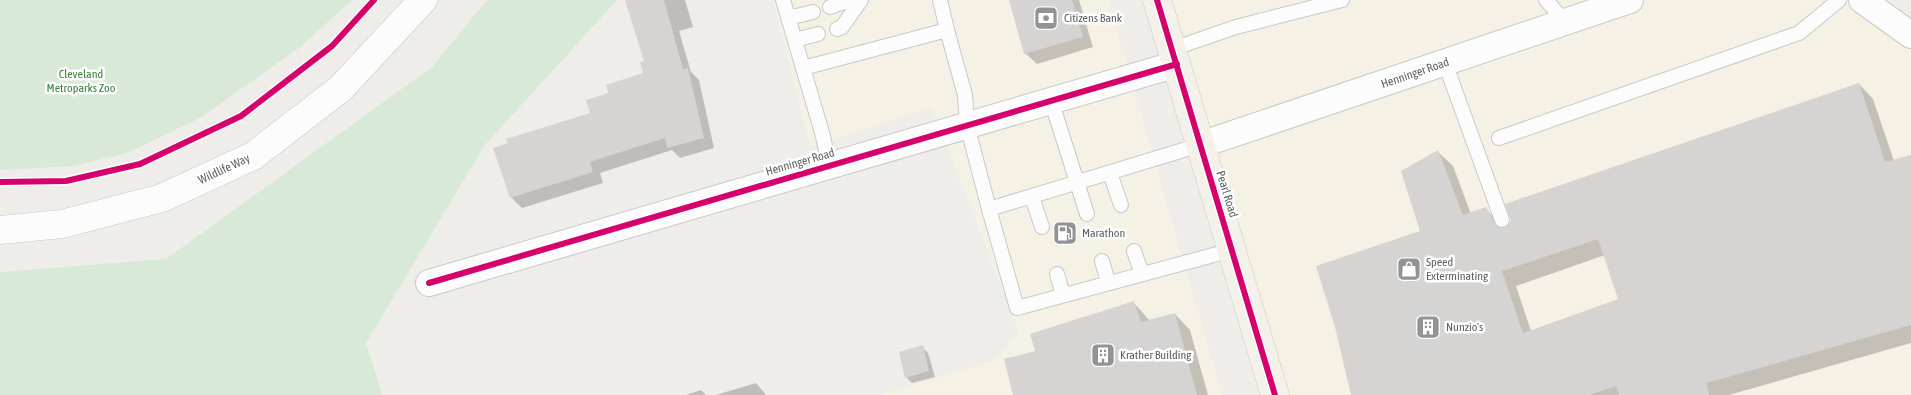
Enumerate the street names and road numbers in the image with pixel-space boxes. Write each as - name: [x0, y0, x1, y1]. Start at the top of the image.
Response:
- street label: Henninger Road: [1379, 55, 1451, 91]
- street label: Henninger Road: [764, 145, 836, 179]
- street label: Wildlife Way: [196, 151, 252, 187]
- street label: Pearl Road: [1213, 169, 1241, 219]

